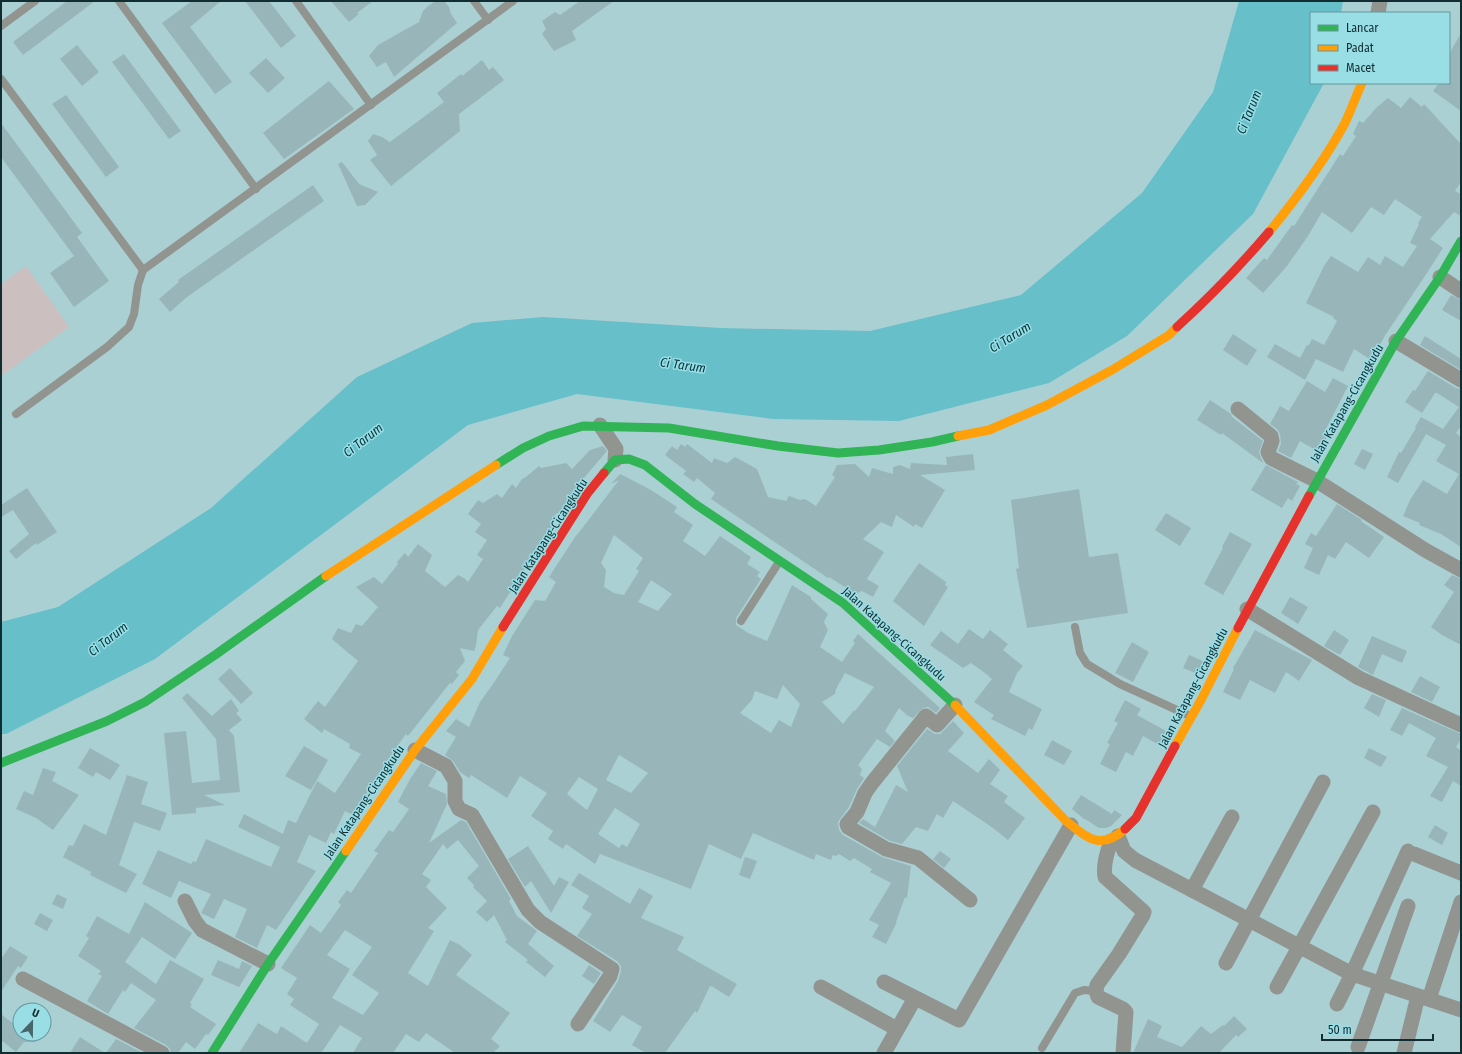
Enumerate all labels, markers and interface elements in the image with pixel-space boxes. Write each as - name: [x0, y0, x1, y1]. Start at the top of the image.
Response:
- legend: [1310, 12, 1450, 84]
- text: Lancar: [1346, 21, 1379, 35]
- text: Padat: [1346, 41, 1374, 55]
- text: Macet: [1346, 61, 1375, 75]
- water label: Ci Tarum: [1233, 88, 1265, 136]
- water label: Ci Tarum: [986, 318, 1034, 356]
- street label: Jalan Katapang-Cicangkudu: [1307, 342, 1387, 464]
- water label: Ci Tarum: [659, 354, 707, 376]
- water label: Ci Tarum: [340, 420, 386, 460]
- street label: Jalan Katapang-Cicangkudu: [506, 476, 590, 596]
- street label: Jalan Katapang-Cicangkudu: [840, 584, 948, 684]
- water label: Ci Tarum: [85, 619, 131, 659]
- street label: Jalan Katapang-Cicangkudu: [1155, 626, 1231, 750]
- street label: Jalan Katapang-Cicangkudu: [321, 743, 407, 861]
- north arrow: [12, 1002, 52, 1042]
- text: U: [30, 1006, 41, 1020]
- scale bar: [1322, 1016, 1433, 1042]
- text: 50 m: [1328, 1023, 1352, 1037]

